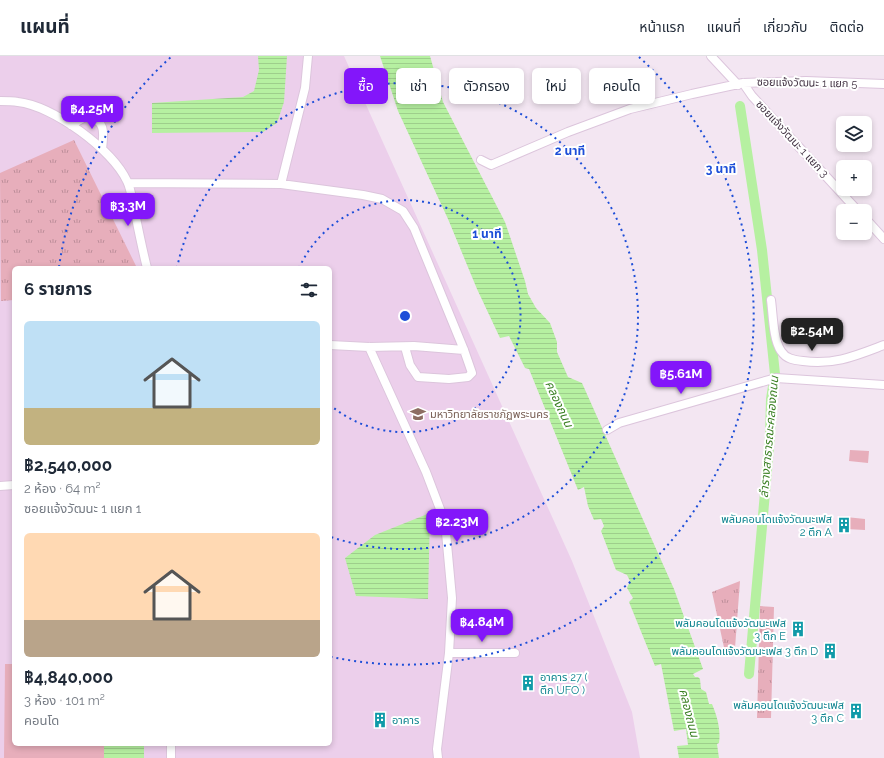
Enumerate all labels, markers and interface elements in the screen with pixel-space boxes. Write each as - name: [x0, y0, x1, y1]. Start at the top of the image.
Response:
- text: แผนที่: [20, 15, 70, 37]
- text: หน้าแรก: [639, 19, 685, 35]
- text: แผนที่: [707, 19, 741, 35]
- text: เกี่ยวกับ: [763, 19, 808, 35]
- text: ติดต่อ: [830, 19, 864, 35]
- chip: ซื้อ: [344, 68, 388, 104]
- chip: เช่า: [396, 68, 441, 104]
- chip: ตัวกรอง: [449, 68, 524, 104]
- chip: ใหม่: [532, 68, 581, 104]
- chip: คอนโด: [589, 68, 655, 104]
- street label: ซอยแจ้งวัฒนะ 1 แยก 5: [757, 76, 857, 90]
- pin: ฿4.25M: [59, 96, 125, 130]
- street label: ซอยแจ้งวัฒนะ 1 แยก 3: [753, 98, 831, 180]
- text: ฿4.25M: [70, 101, 114, 116]
- map controls: [836, 116, 872, 240]
- button: layers: [836, 116, 872, 152]
- text: 2 นาที: [555, 144, 585, 158]
- button: +: [836, 160, 872, 196]
- text: 3 นาที: [706, 162, 736, 176]
- pin: ฿3.3M: [100, 193, 156, 227]
- text: ฿3.3M: [110, 198, 146, 213]
- button: −: [836, 204, 872, 240]
- text: 1 นาที: [472, 227, 502, 241]
- text: 6 รายการ: [24, 279, 92, 299]
- icon: filters: [298, 279, 320, 301]
- centre of rings: [398, 309, 412, 323]
- pin: ฿2.54M: [779, 318, 845, 352]
- text: ฿2.54M: [790, 323, 834, 338]
- icon: home: [136, 347, 208, 419]
- pin: ฿5.61M: [648, 361, 714, 395]
- text: ฿5.61M: [659, 366, 703, 381]
- water label: ลำรางสาธารณะคลองถนน: [757, 375, 781, 499]
- water label: คลองถนน: [542, 379, 576, 430]
- school or university icon: มหาวิทยาลัยราชภัฏพระนคร: [409, 405, 427, 423]
- place label: มหาวิทยาลัยราชภัฏพระนคร: [430, 408, 548, 421]
- text: ฿2,540,000: [24, 455, 112, 475]
- text: 2 ห้อง · 64 m²: [24, 481, 101, 496]
- text: ซอยแจ้งวัฒนะ 1 แยก 1: [24, 501, 141, 516]
- pin: ฿2.23M: [424, 509, 490, 543]
- place label: พลัมคอนโดแจ้งวัฒนะเฟส 2 ตึก A: [721, 513, 833, 539]
- text: ฿2.23M: [435, 514, 479, 529]
- building icon: พลัมคอนโดแจ้งวัฒนะเฟส 2 ตึก A: [835, 516, 853, 534]
- icon: home: [136, 559, 208, 631]
- pin: ฿4.84M: [449, 609, 515, 643]
- text: ฿4.84M: [460, 614, 504, 629]
- place label: พลัมคอนโดแจ้งวัฒนะเฟส 3 ตึก E: [675, 617, 786, 643]
- building icon: พลัมคอนโดแจ้งวัฒนะเฟส 3 ตึก E: [789, 620, 807, 638]
- building icon: พลัมคอนโดแจ้งวัฒนะเฟส 3 ตึก D: [821, 642, 839, 660]
- place label: พลัมคอนโดแจ้งวัฒนะเฟส 3 ตึก D: [671, 645, 818, 658]
- text: ฿4,840,000: [24, 667, 113, 687]
- place label: อาคาร 27 ( ตึก UFO ): [540, 671, 588, 697]
- building icon: อาคาร 27 ( ตึก UFO ): [519, 674, 537, 692]
- water label: คลองถนน: [676, 687, 702, 739]
- text: 3 ห้อง · 101 m²: [24, 693, 105, 708]
- place label: พลัมคอนโดแจ้งวัฒนะเฟส 3 ตึก C: [733, 699, 844, 725]
- building icon: พลัมคอนโดแจ้งวัฒนะเฟส 3 ตึก C: [847, 702, 865, 720]
- building icon: อาคาร: [371, 711, 389, 729]
- text: คอนโด: [24, 713, 59, 728]
- place label: อาคาร: [392, 714, 419, 727]

